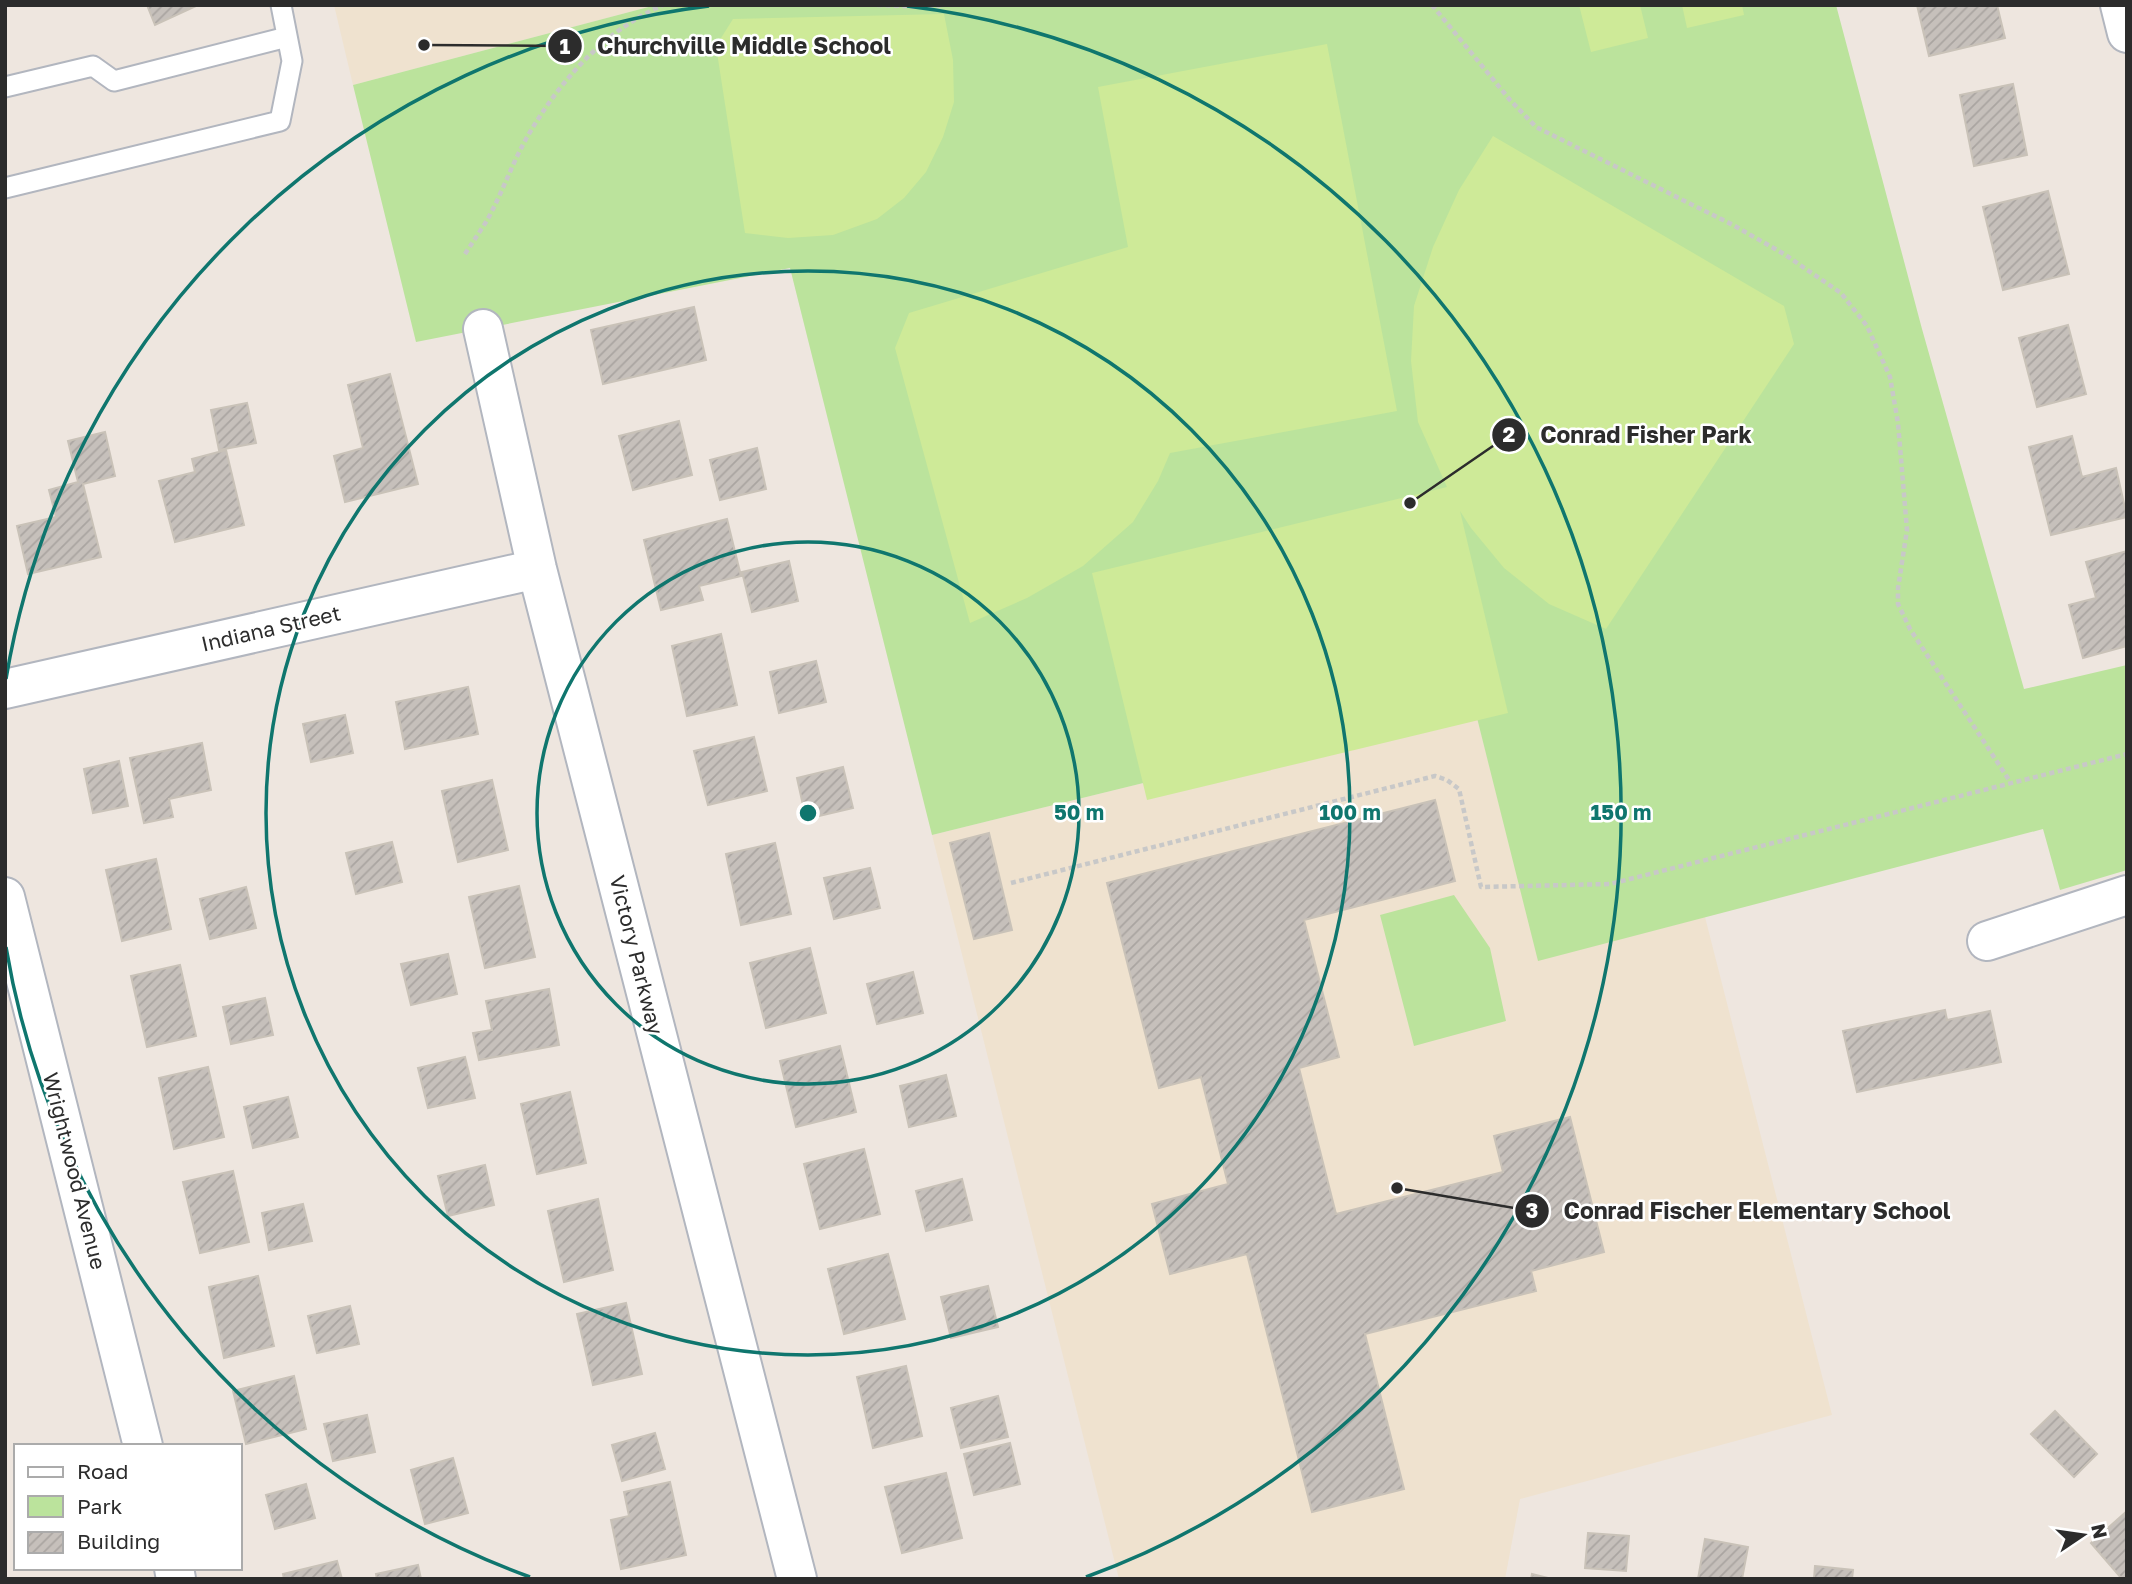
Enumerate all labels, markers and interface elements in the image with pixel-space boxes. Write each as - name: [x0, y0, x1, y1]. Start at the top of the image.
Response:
- callout: Churchville Middle School: [548, 24, 905, 68]
- text: Churchville Middle School: [597, 31, 891, 59]
- text: 1: [560, 33, 571, 59]
- callout: Conrad Fisher Park: [1491, 413, 1766, 457]
- text: Conrad Fisher Park: [1540, 420, 1753, 448]
- text: 2: [1503, 421, 1516, 447]
- street label: Indiana Street: [199, 599, 343, 657]
- text: 50 m: [1054, 799, 1104, 825]
- text: 100 m: [1319, 799, 1381, 825]
- text: 150 m: [1591, 799, 1651, 825]
- centre of rings: [796, 801, 820, 825]
- street label: Victory Parkway: [605, 872, 669, 1037]
- street label: Wrightwood Avenue: [38, 1070, 112, 1272]
- callout: Conrad Fischer Elementary School: [1514, 1189, 1964, 1233]
- text: Conrad Fischer Elementary School: [1564, 1196, 1951, 1224]
- text: 3: [1526, 1197, 1538, 1223]
- legend: [14, 1444, 242, 1570]
- text: Road: [77, 1458, 128, 1484]
- text: Park: [77, 1493, 123, 1519]
- north arrow: [2048, 1500, 2118, 1570]
- text: N: [2087, 1521, 2113, 1541]
- text: Building: [77, 1528, 160, 1554]

